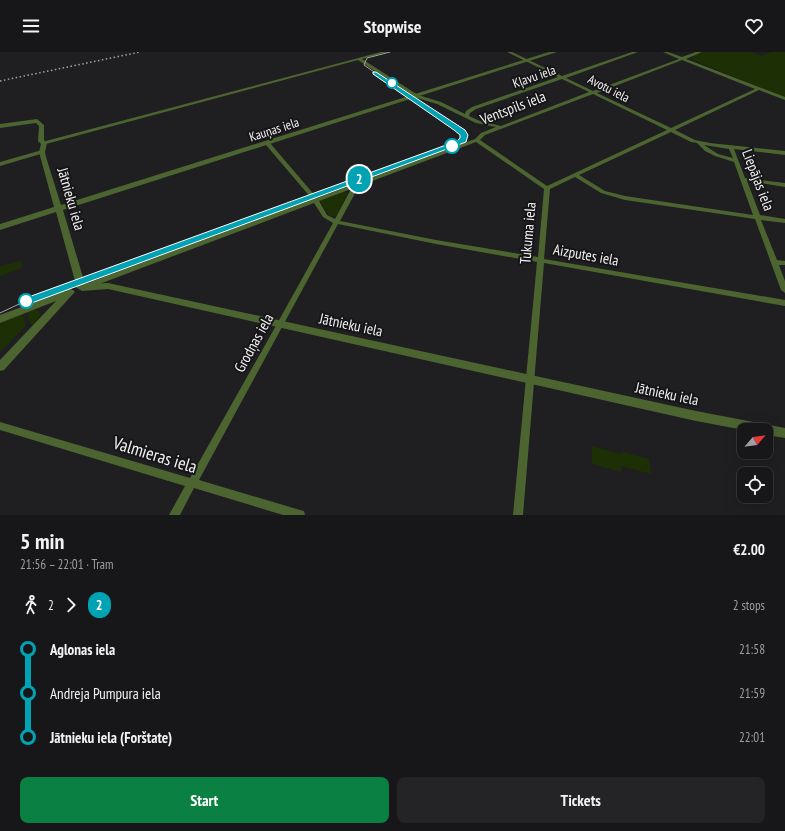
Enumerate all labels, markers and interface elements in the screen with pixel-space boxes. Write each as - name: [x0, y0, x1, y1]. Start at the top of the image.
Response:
- icon: menu: [20, 15, 42, 37]
- text: Stopwise: [364, 15, 421, 38]
- icon: heart: [743, 15, 765, 37]
- street label: Kļavu iela: [510, 61, 558, 92]
- street label: Avotu iela: [585, 71, 633, 106]
- unlabelled marker: [386, 77, 398, 89]
- street label: Ventspils iela: [476, 86, 548, 129]
- street label: Kauņas iela: [247, 113, 301, 146]
- unlabelled marker: [444, 138, 460, 154]
- street label: Liepājas iela: [738, 146, 779, 213]
- street label: Jātnieku iela: [53, 164, 89, 232]
- line badge: 2: [346, 166, 372, 192]
- text: 2: [356, 170, 362, 188]
- street label: Tukuma iela: [515, 201, 540, 265]
- street label: Aizputes iela: [552, 239, 620, 270]
- unlabelled marker: [18, 293, 34, 309]
- street label: Jātnieku iela: [317, 308, 384, 340]
- street label: Grodņas iela: [230, 310, 277, 375]
- street label: Jātnieku iela: [633, 377, 700, 409]
- north arrow: [737, 423, 773, 459]
- map controls: [737, 423, 773, 503]
- street label: Valmieras iela: [109, 431, 200, 478]
- button: locate: [737, 467, 773, 503]
- text: 5 min: [20, 527, 64, 555]
- text: €2.00: [733, 540, 765, 559]
- text: 21:56 – 22:01 · Tram: [20, 556, 113, 573]
- icon: walk: [20, 594, 42, 616]
- icon: forward: [60, 594, 82, 616]
- text: 2: [96, 596, 103, 614]
- text: 2: [48, 597, 54, 614]
- text: 2 stops: [733, 597, 765, 614]
- text: Aglonas iela: [50, 640, 115, 659]
- text: 21:58: [739, 641, 765, 658]
- text: Andreja Pumpura iela: [50, 684, 161, 703]
- text: 21:59: [739, 685, 765, 702]
- text: Jātnieku iela (Forštate): [50, 728, 172, 747]
- text: 22:01: [739, 729, 765, 746]
- button: Start: [20, 777, 389, 823]
- button: Tickets: [397, 777, 765, 823]

